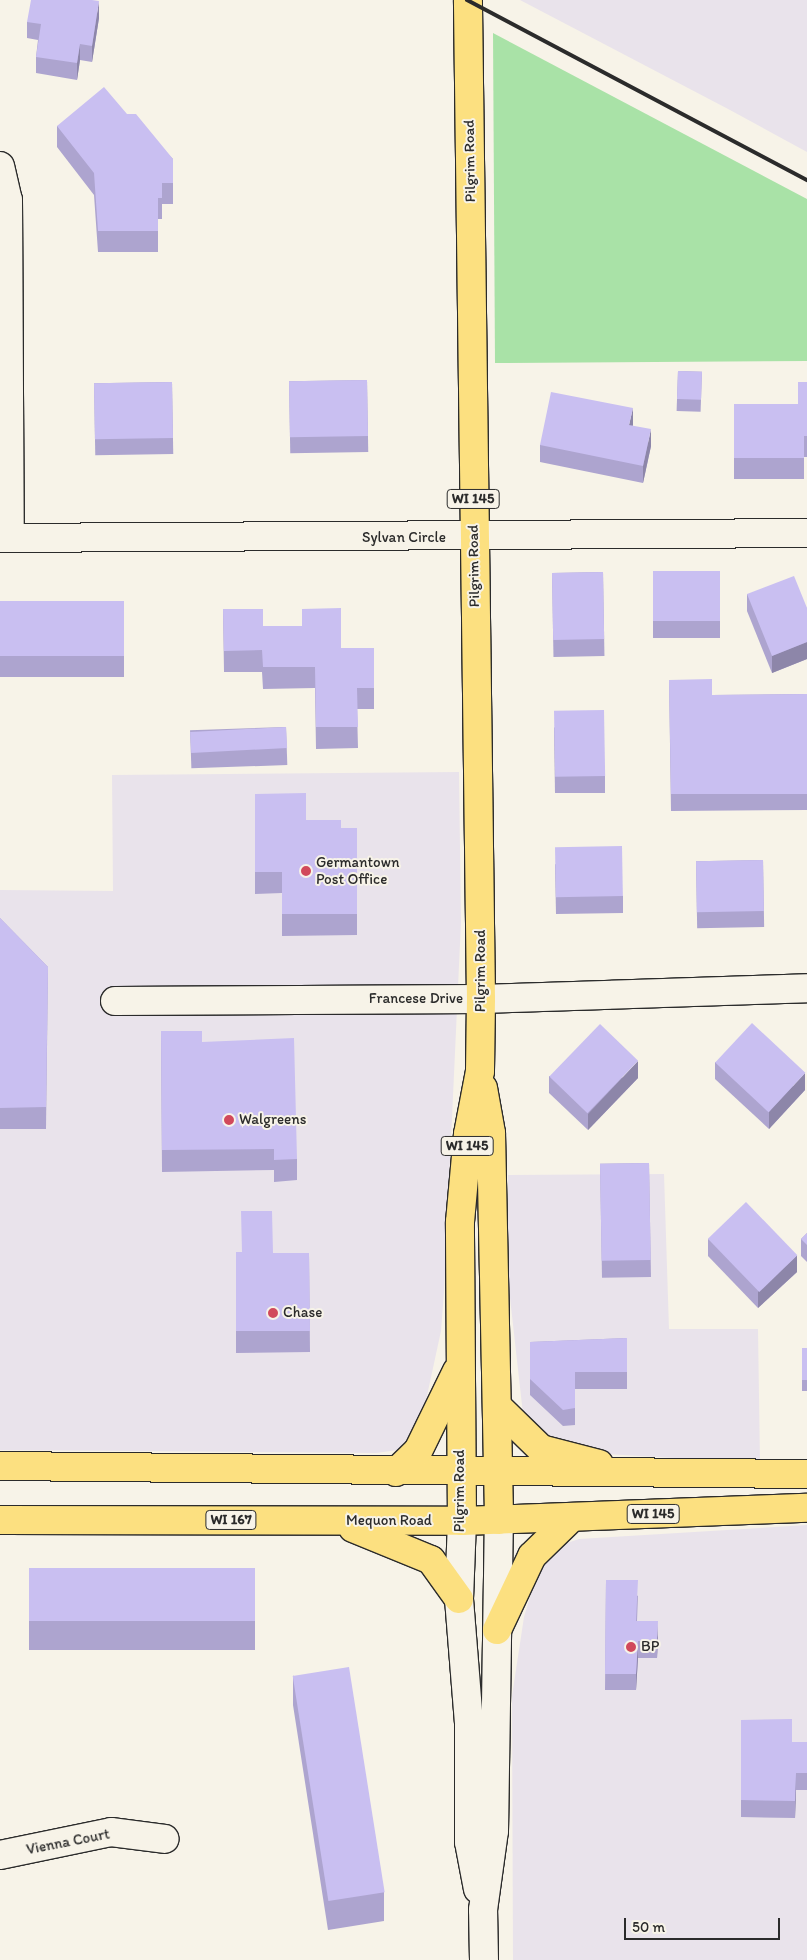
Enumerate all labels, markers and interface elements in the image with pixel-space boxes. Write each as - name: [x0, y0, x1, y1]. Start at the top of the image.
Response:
- street label: Pilgrim Road: [460, 120, 480, 202]
- road number: WI 145: [446, 488, 500, 510]
- street label: Pilgrim Road: [464, 525, 484, 607]
- street label: Sylvan Circle: [362, 529, 446, 547]
- place label: Germantown Post Office: [316, 853, 399, 888]
- marker: Germantown Post Office: [300, 865, 312, 877]
- street label: Pilgrim Road: [472, 930, 490, 1012]
- street label: Francese Drive: [369, 990, 463, 1008]
- place label: Walgreens: [239, 1111, 306, 1129]
- marker: Walgreens: [223, 1114, 235, 1126]
- road number: WI 145: [440, 1134, 494, 1158]
- place label: Chase: [283, 1304, 322, 1322]
- marker: Chase: [267, 1307, 279, 1319]
- street label: Pilgrim Road: [451, 1450, 469, 1532]
- road number: WI 145: [626, 1502, 680, 1526]
- road number: WI 167: [205, 1508, 257, 1532]
- street label: Mequon Road: [346, 1512, 432, 1530]
- place label: BP: [641, 1638, 659, 1656]
- marker: BP: [625, 1641, 637, 1653]
- street label: Vienna Court: [25, 1825, 111, 1859]
- scale bar: [627, 1908, 783, 1940]
- text: 50 m: [632, 1918, 665, 1936]

